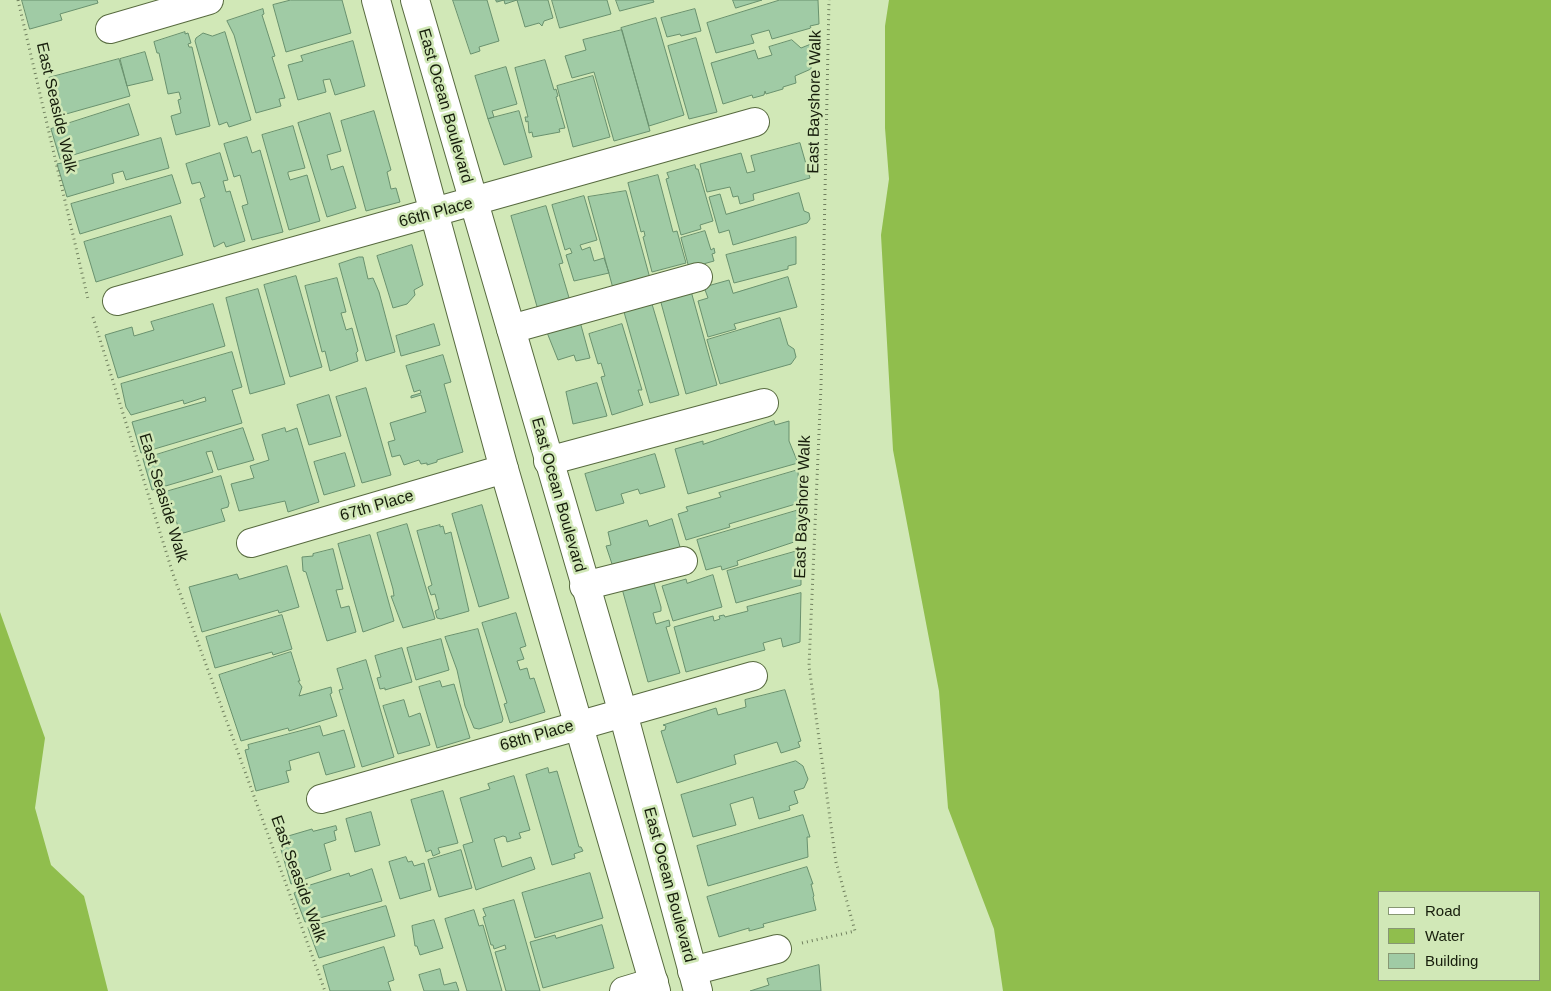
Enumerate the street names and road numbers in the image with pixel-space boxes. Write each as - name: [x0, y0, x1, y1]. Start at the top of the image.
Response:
- street label: East Ocean Boulevard: [414, 26, 476, 186]
- street label: East Bayshore Walk: [804, 30, 826, 174]
- street label: East Seaside Walk: [32, 41, 80, 175]
- street label: 66th Place: [397, 194, 475, 232]
- street label: East Ocean Boulevard: [527, 415, 589, 575]
- street label: East Seaside Walk: [134, 431, 192, 565]
- street label: East Bayshore Walk: [791, 435, 815, 579]
- street label: 67th Place: [338, 486, 416, 526]
- street label: 68th Place: [498, 716, 576, 756]
- street label: East Ocean Boulevard: [639, 805, 699, 965]
- street label: East Seaside Walk: [266, 813, 330, 945]

